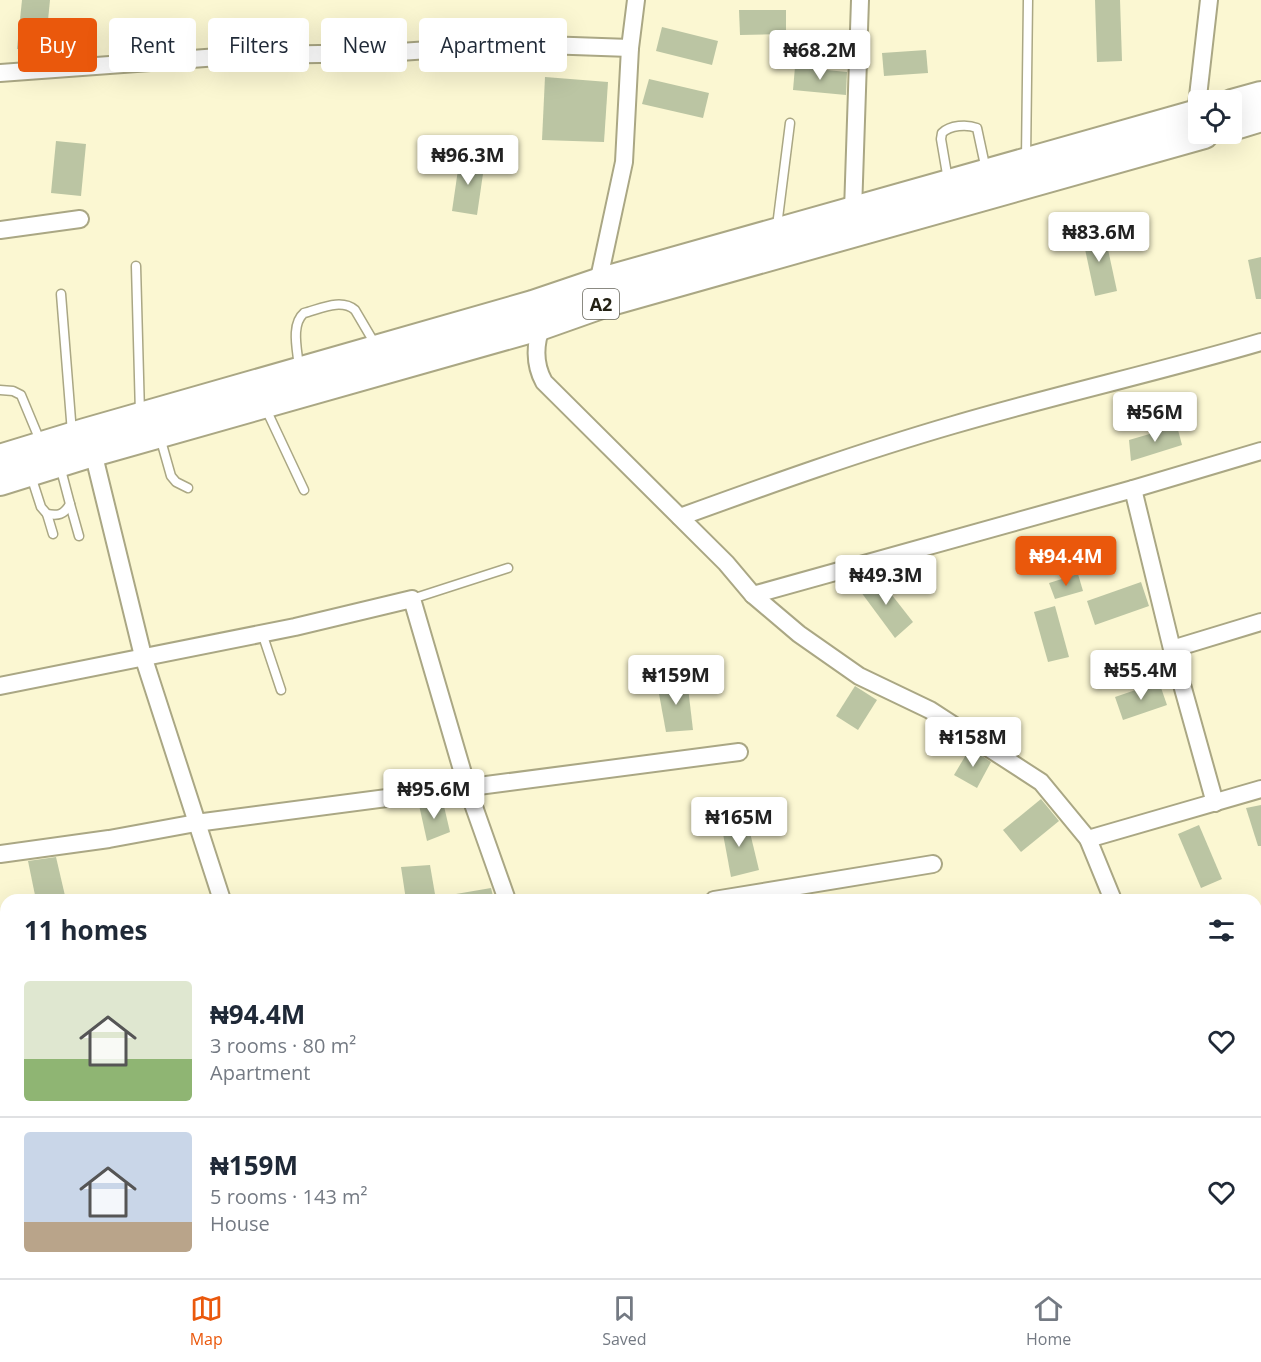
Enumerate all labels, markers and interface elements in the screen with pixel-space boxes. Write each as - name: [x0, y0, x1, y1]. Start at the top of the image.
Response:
- chip: Buy: [18, 18, 97, 72]
- chip: Rent: [109, 18, 196, 72]
- chip: Filters: [208, 18, 309, 72]
- chip: New: [321, 18, 407, 72]
- chip: Apartment: [419, 18, 567, 72]
- pin: ₦68.2M: [771, 30, 869, 81]
- text: ₦68.2M: [783, 36, 857, 63]
- map controls: [1188, 90, 1242, 144]
- button: locate: [1188, 90, 1242, 144]
- pin: ₦96.3M: [419, 135, 517, 186]
- text: ₦96.3M: [431, 141, 505, 168]
- pin: ₦83.6M: [1050, 212, 1148, 263]
- text: ₦83.6M: [1062, 218, 1136, 245]
- road number: A2: [583, 289, 619, 319]
- pin: ₦56M: [1119, 392, 1191, 443]
- text: ₦56M: [1127, 398, 1183, 425]
- pin: ₦94.4M: [1017, 536, 1115, 587]
- text: ₦94.4M: [1029, 542, 1103, 569]
- pin: ₦49.3M: [837, 555, 935, 606]
- text: ₦49.3M: [849, 561, 923, 588]
- pin: ₦55.4M: [1092, 650, 1190, 701]
- pin: ₦159M: [634, 655, 718, 706]
- text: ₦55.4M: [1104, 656, 1178, 683]
- text: ₦159M: [642, 661, 710, 688]
- pin: ₦158M: [931, 717, 1015, 768]
- text: ₦158M: [939, 723, 1007, 750]
- pin: ₦95.6M: [385, 769, 483, 820]
- text: ₦95.6M: [397, 775, 471, 802]
- pin: ₦165M: [697, 797, 781, 848]
- text: ₦165M: [705, 803, 773, 830]
- text: 11 homes: [24, 912, 148, 948]
- icon: filters: [1205, 914, 1238, 947]
- text: ₦94.4M: [210, 996, 305, 1032]
- icon: home: [72, 1005, 144, 1077]
- icon: heart: [1205, 1025, 1238, 1058]
- text: 3 rooms · 80 m²: [210, 1032, 356, 1059]
- text: Apartment: [210, 1059, 310, 1086]
- text: ₦159M: [210, 1147, 298, 1183]
- icon: home: [72, 1156, 144, 1228]
- icon: heart: [1205, 1176, 1238, 1209]
- text: 5 rooms · 143 m²: [210, 1183, 368, 1210]
- text: House: [210, 1210, 270, 1237]
- tab: Map: [190, 1292, 223, 1350]
- tab: Saved: [602, 1292, 647, 1350]
- tab: Home: [1026, 1292, 1071, 1350]

